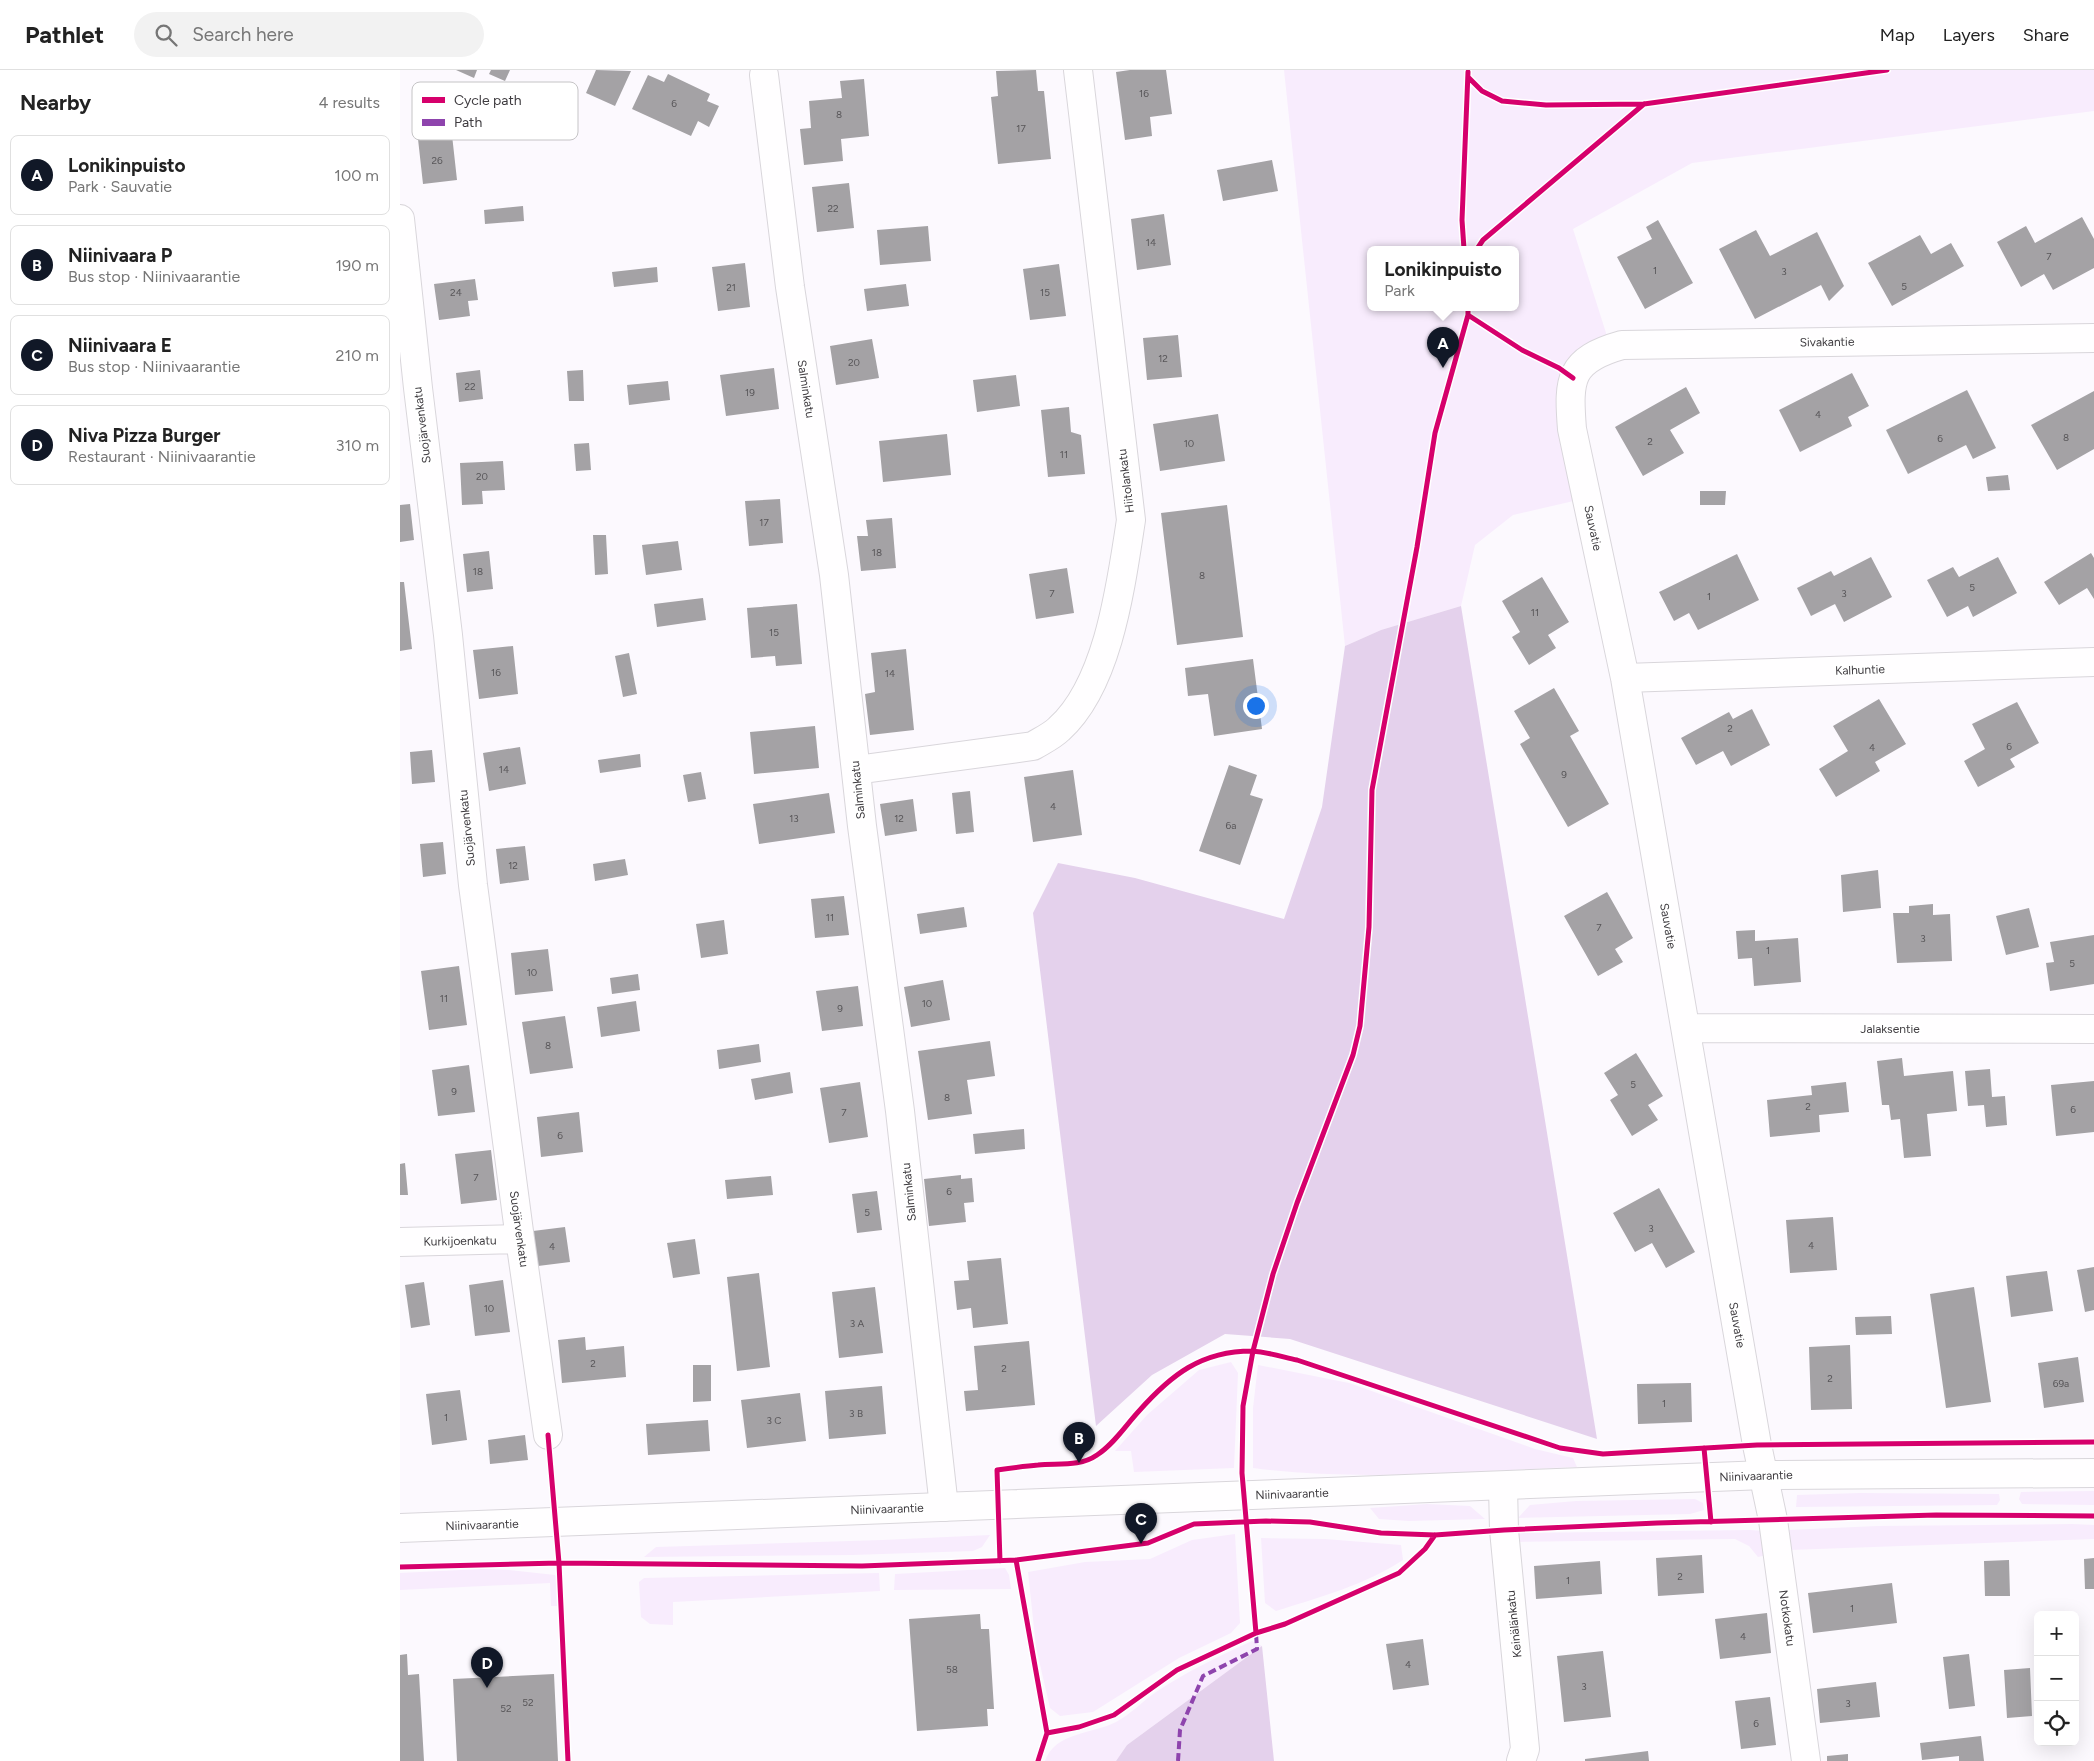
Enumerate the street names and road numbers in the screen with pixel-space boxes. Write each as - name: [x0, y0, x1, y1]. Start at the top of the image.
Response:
- street label: Sivakantie: [1799, 335, 1855, 349]
- street label: Salminkatu: [794, 359, 818, 419]
- street label: Suojärvenkatu: [410, 386, 434, 464]
- street label: Hiitolankatu: [1115, 448, 1137, 514]
- street label: Sauvatie: [1581, 504, 1605, 553]
- street label: Kalhuntie: [1835, 662, 1886, 678]
- street label: Salminkatu: [848, 760, 868, 820]
- street label: Suojärvenkatu: [456, 789, 478, 867]
- street label: Sauvatie: [1657, 902, 1679, 950]
- street label: Jalaksentie: [1860, 1022, 1920, 1036]
- street label: Salminkatu: [899, 1162, 919, 1222]
- street label: Suojärvenkatu: [507, 1190, 531, 1268]
- street label: Kurkijoenkatu: [423, 1233, 497, 1249]
- street label: Sauvatie: [1726, 1301, 1748, 1349]
- street label: Niinivaarantie: [1719, 1468, 1793, 1484]
- street label: Niinivaarantie: [1255, 1486, 1329, 1502]
- street label: Niinivaarantie: [850, 1501, 924, 1517]
- street label: Niinivaarantie: [445, 1517, 519, 1533]
- street label: Notkokatu: [1776, 1589, 1798, 1647]
- street label: Keinälänkatu: [1503, 1590, 1525, 1658]

